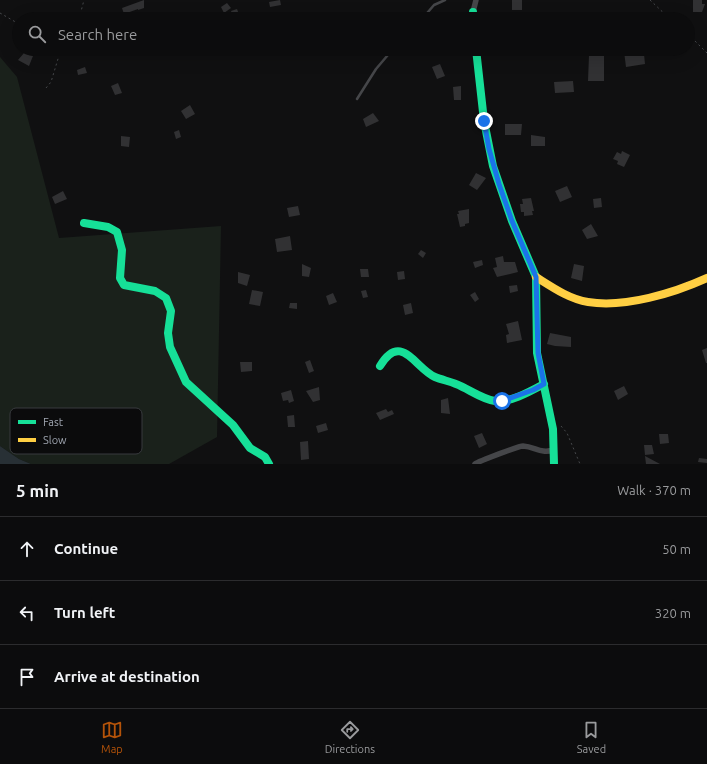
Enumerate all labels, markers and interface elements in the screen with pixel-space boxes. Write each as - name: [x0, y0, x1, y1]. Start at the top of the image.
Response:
- search box: [12, 12, 695, 56]
- icon: search: [26, 23, 48, 45]
- text: Search here: [58, 26, 137, 43]
- route end: [475, 112, 493, 130]
- route start: [493, 392, 511, 410]
- legend: [10, 408, 142, 454]
- text: Fast: [43, 416, 64, 428]
- text: Slow: [43, 434, 67, 446]
- text: 5 min: [16, 481, 59, 500]
- text: Walk · 370 m: [617, 483, 691, 497]
- icon: ahead: [16, 538, 38, 560]
- text: Continue: [54, 540, 118, 557]
- text: 50 m: [662, 542, 691, 556]
- icon: left: [16, 602, 38, 624]
- text: Turn left: [54, 604, 115, 621]
- text: 320 m: [655, 606, 691, 620]
- icon: arrive: [16, 666, 38, 688]
- text: Arrive at destination: [54, 668, 200, 685]
- tab: Map: [101, 719, 123, 755]
- tab: Directions: [325, 719, 375, 755]
- tab: Saved: [577, 719, 606, 755]

